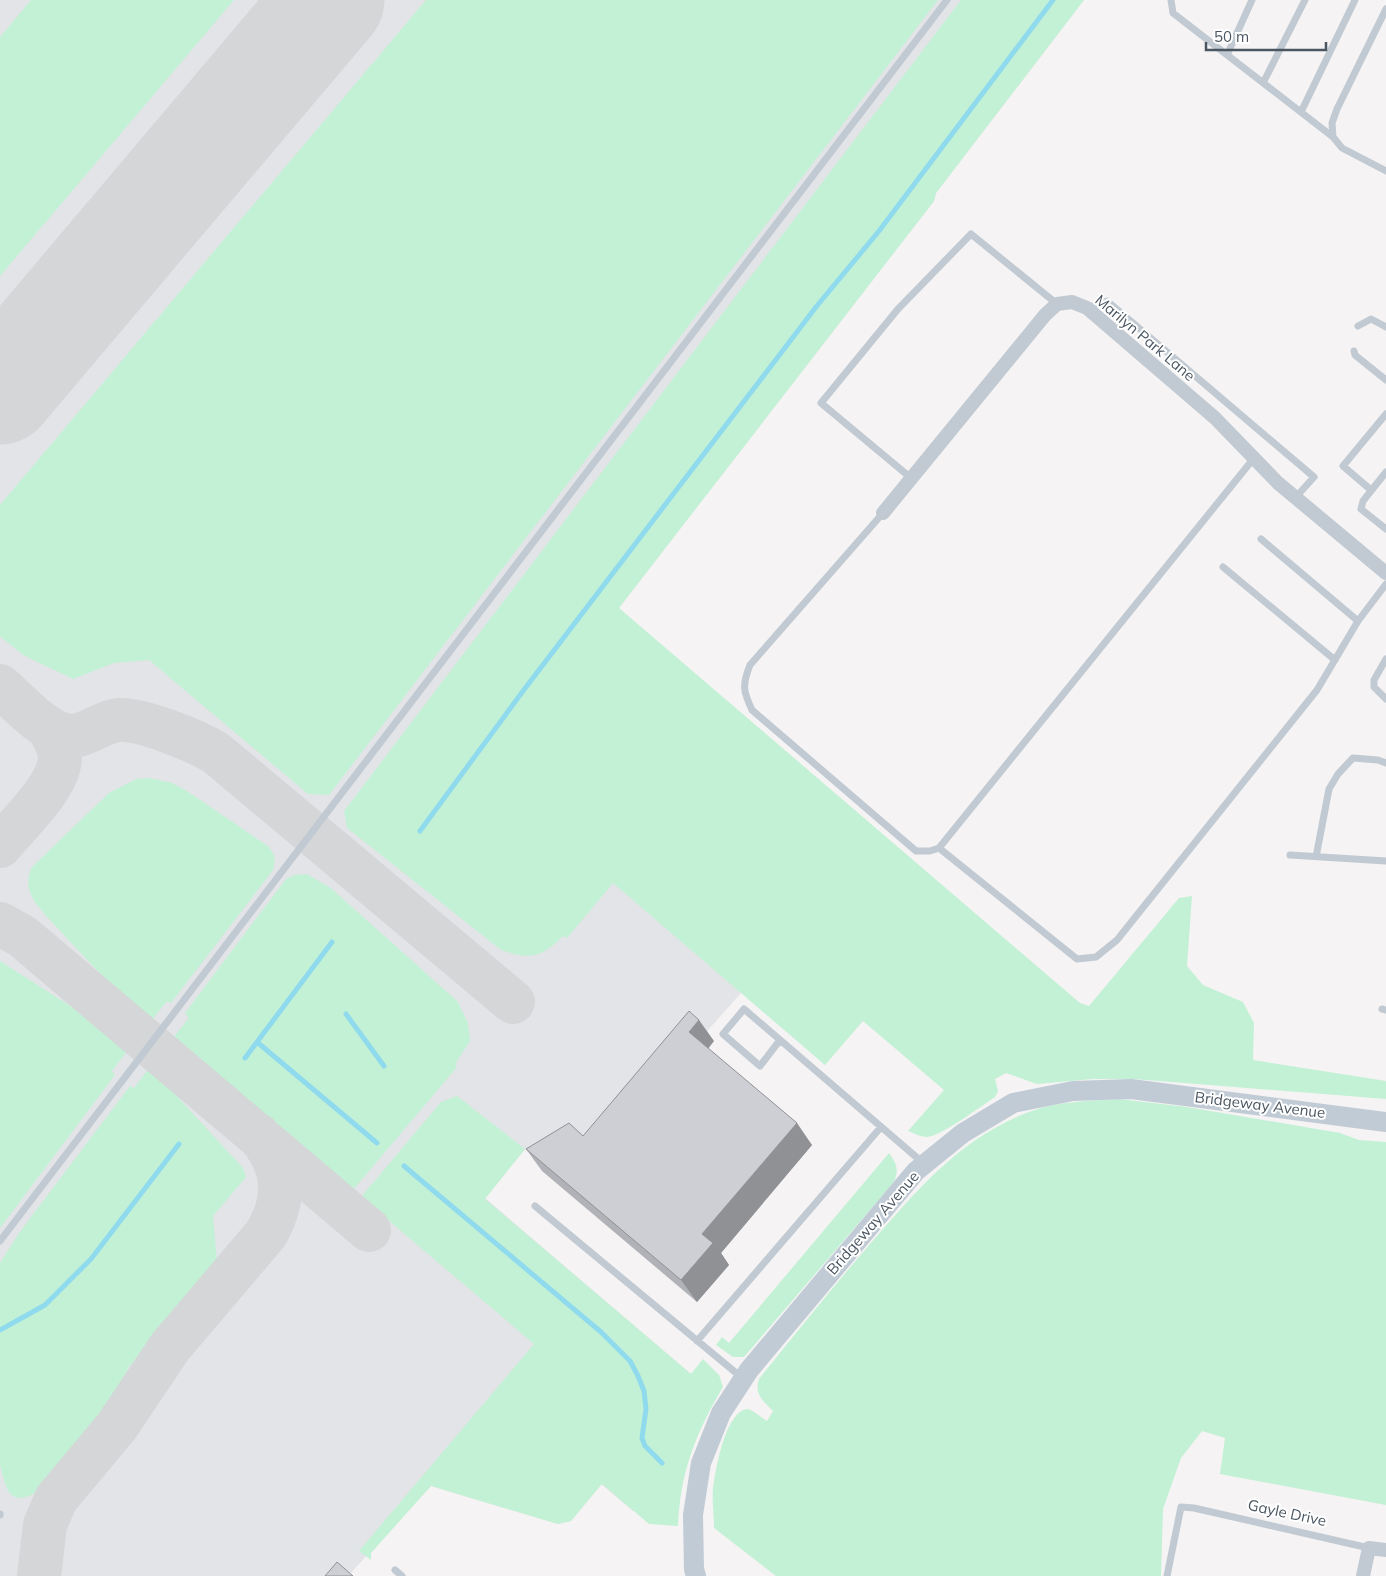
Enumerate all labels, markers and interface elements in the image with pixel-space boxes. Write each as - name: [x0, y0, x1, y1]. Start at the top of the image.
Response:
- scale bar: [1206, 20, 1326, 52]
- text: 50 m: [1214, 27, 1249, 46]
- street label: Marilyn Park Lane: [1091, 290, 1199, 385]
- street label: Bridgeway Avenue: [1194, 1087, 1326, 1122]
- street label: Bridgeway Avenue: [822, 1167, 923, 1278]
- street label: Gayle Drive: [1246, 1495, 1328, 1530]

